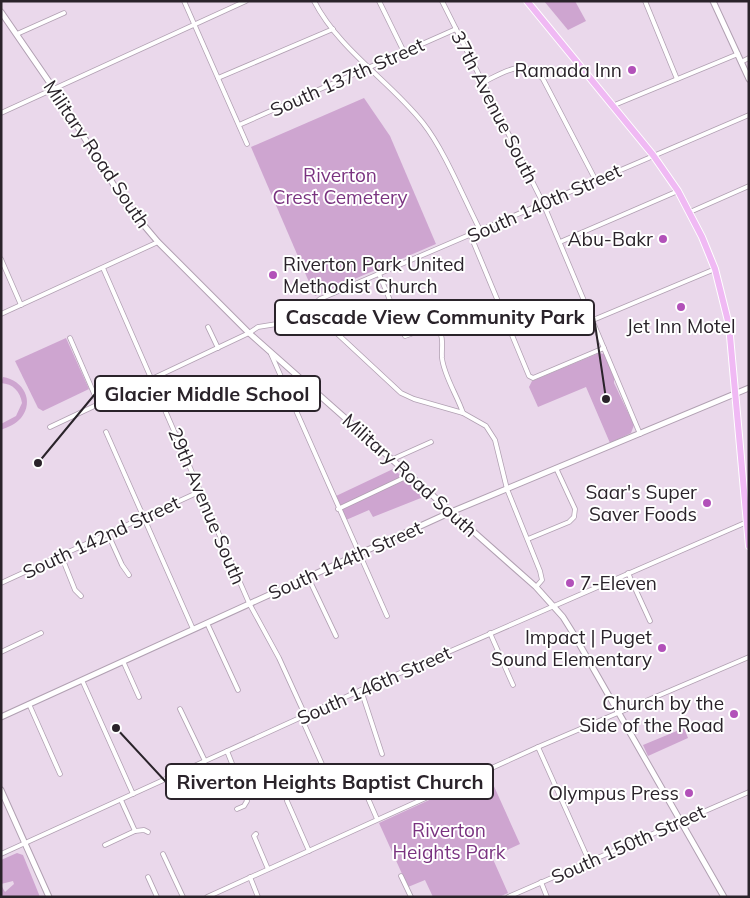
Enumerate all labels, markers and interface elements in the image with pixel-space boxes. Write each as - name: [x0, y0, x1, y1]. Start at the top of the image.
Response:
- street label: 37th Avenue South: [446, 27, 544, 187]
- street label: South 137th Street: [266, 32, 428, 122]
- place label: Ramada Inn: [514, 58, 622, 82]
- marker: Ramada Inn: [626, 64, 638, 76]
- street label: Military Road South: [39, 75, 155, 233]
- street label: South 140th Street: [463, 158, 625, 248]
- park label: Riverton Crest Cemetery: [272, 163, 408, 209]
- place label: Abu-Bakr: [568, 227, 653, 251]
- marker: Abu-Bakr: [657, 233, 669, 245]
- place label: Riverton Park United Methodist Church: [283, 252, 465, 298]
- marker: Riverton Park United Methodist Church: [267, 269, 279, 281]
- callout: Cascade View Community Park: [275, 300, 594, 335]
- marker: Jet Inn Motel: [675, 301, 687, 313]
- text: Cascade View Community Park: [286, 304, 585, 329]
- place label: Jet Inn Motel: [627, 314, 735, 338]
- callout: Glacier Middle School: [95, 376, 320, 411]
- text: Glacier Middle School: [104, 381, 310, 406]
- street label: Military Road South: [338, 408, 482, 542]
- street label: 29th Avenue South: [163, 424, 251, 588]
- place label: Saar's Super Saver Foods: [585, 480, 697, 526]
- street label: South 142nd Street: [19, 490, 184, 584]
- marker: Saar's Super Saver Foods: [701, 497, 713, 509]
- street label: South 144th Street: [264, 515, 426, 605]
- place label: 7-Eleven: [580, 571, 657, 595]
- marker: 7-Eleven: [564, 577, 576, 589]
- place label: Impact | Puget Sound Elementary: [491, 625, 652, 671]
- street label: South 146th Street: [293, 640, 455, 730]
- marker: Impact | Puget Sound Elementary: [656, 642, 668, 654]
- place label: Church by the Side of the Road: [579, 691, 724, 737]
- marker: Church by the Side of the Road: [728, 708, 740, 720]
- callout: Riverton Heights Baptist Church: [166, 764, 493, 799]
- text: Riverton Heights Baptist Church: [176, 769, 484, 794]
- place label: Olympus Press: [548, 781, 679, 805]
- marker: Olympus Press: [683, 787, 695, 799]
- street label: South 150th Street: [547, 799, 709, 889]
- park label: Riverton Heights Park: [392, 818, 506, 864]

